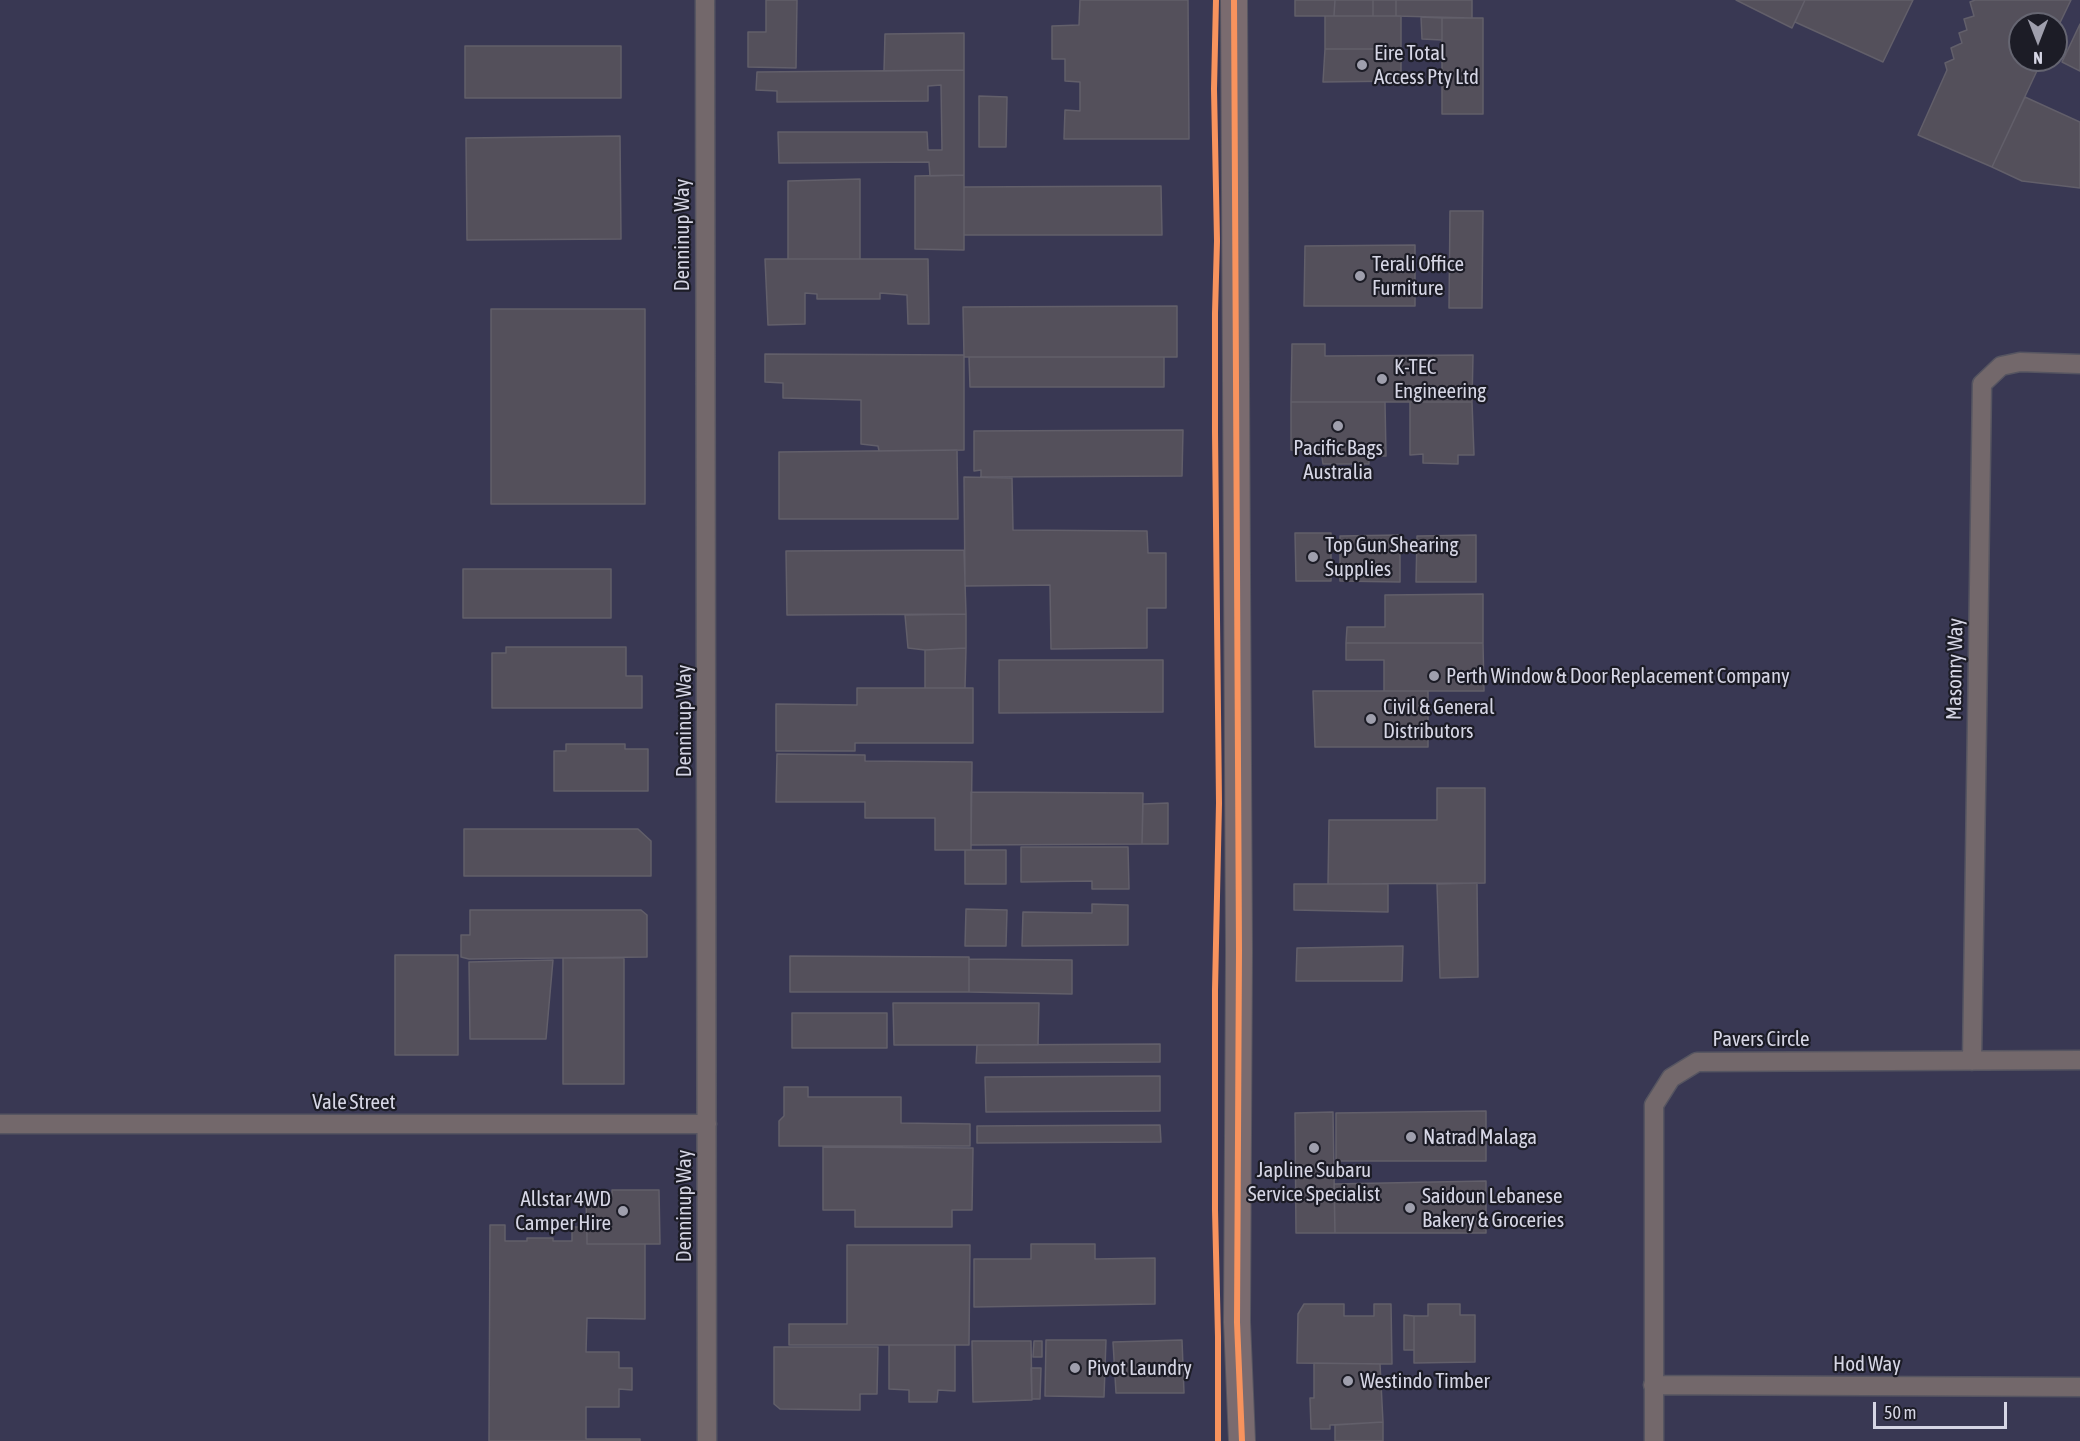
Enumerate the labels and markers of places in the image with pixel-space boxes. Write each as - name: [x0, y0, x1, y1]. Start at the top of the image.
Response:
- place label: Eire Total Access Pty Ltd: [1374, 40, 1479, 90]
- marker: Eire Total Access Pty Ltd: [1355, 58, 1369, 72]
- place label: Terali Office Furniture: [1372, 251, 1464, 301]
- marker: Terali Office Furniture: [1353, 269, 1367, 283]
- place label: K-TEC Engineering: [1394, 354, 1486, 404]
- marker: K-TEC Engineering: [1375, 372, 1389, 386]
- marker: Pacific Bags Australia: [1331, 419, 1345, 433]
- place label: Pacific Bags Australia: [1293, 435, 1383, 485]
- place label: Top Gun Shearing Supplies: [1325, 532, 1459, 582]
- marker: Top Gun Shearing Supplies: [1306, 550, 1320, 564]
- place label: Perth Window & Door Replacement Company: [1446, 663, 1790, 689]
- marker: Perth Window & Door Replacement Company: [1427, 669, 1441, 683]
- place label: Civil & General Distributors: [1383, 694, 1494, 744]
- marker: Civil & General Distributors: [1364, 712, 1378, 726]
- place label: Natrad Malaga: [1423, 1124, 1537, 1150]
- marker: Natrad Malaga: [1404, 1130, 1418, 1144]
- marker: Japline Subaru Service Specialist: [1307, 1141, 1321, 1155]
- place label: Japline Subaru Service Specialist: [1248, 1157, 1380, 1207]
- place label: Saidoun Lebanese Bakery & Groceries: [1422, 1183, 1564, 1233]
- place label: Allstar 4WD Camper Hire: [515, 1186, 611, 1236]
- marker: Saidoun Lebanese Bakery & Groceries: [1403, 1201, 1417, 1215]
- marker: Allstar 4WD Camper Hire: [616, 1204, 630, 1218]
- place label: Pivot Laundry: [1087, 1355, 1192, 1381]
- marker: Pivot Laundry: [1068, 1361, 1082, 1375]
- place label: Westindo Timber: [1360, 1368, 1490, 1394]
- marker: Westindo Timber: [1341, 1374, 1355, 1388]

